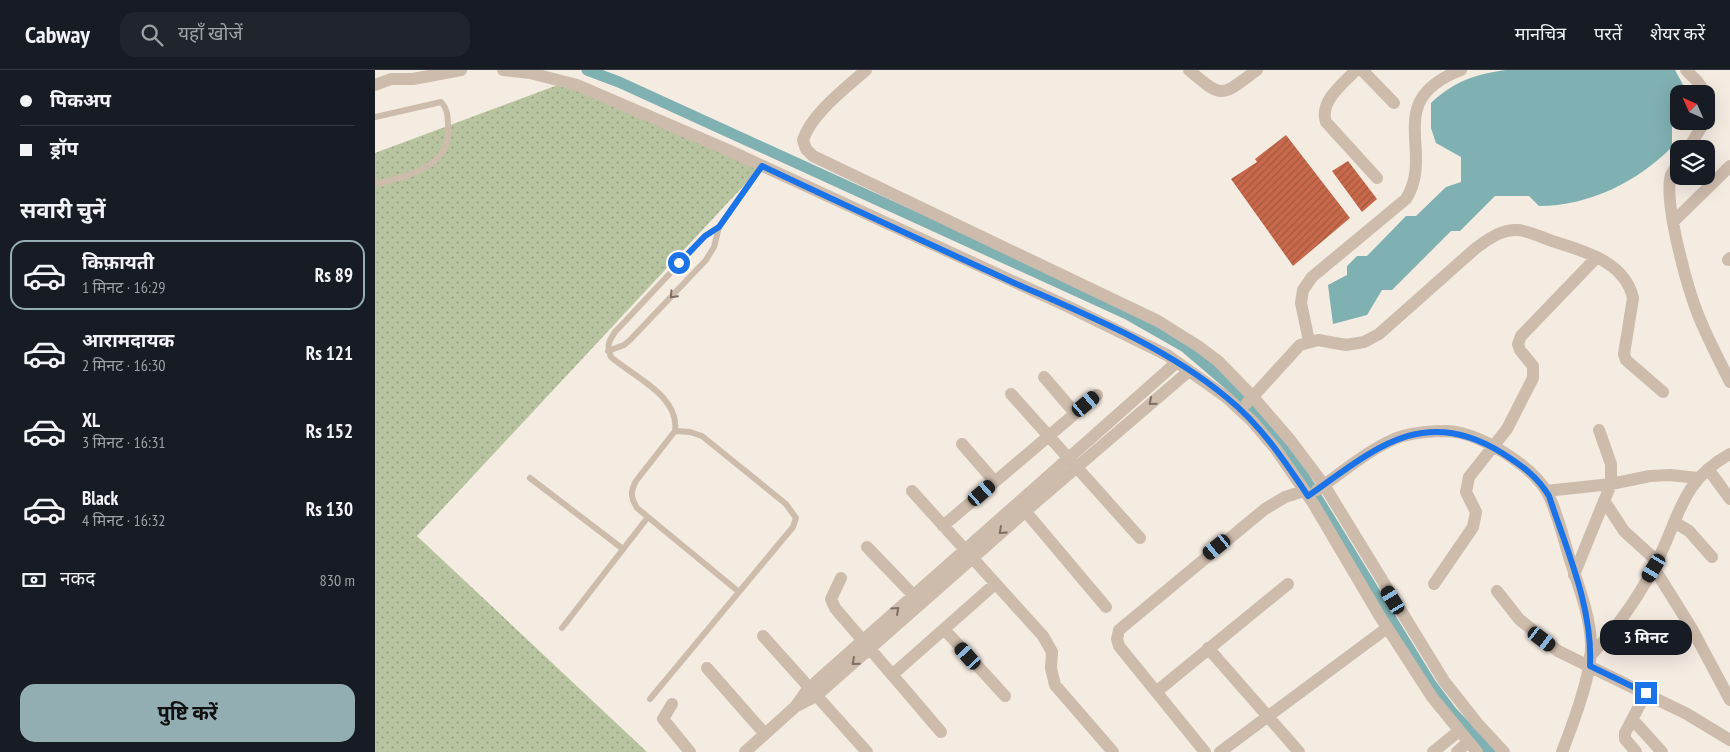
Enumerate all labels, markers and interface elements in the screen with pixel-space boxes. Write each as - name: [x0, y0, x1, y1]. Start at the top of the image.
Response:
- search box: [120, 12, 470, 57]
- text: Cabway: [25, 19, 90, 50]
- icon: search: [138, 21, 166, 49]
- text: यहाँ खोजें: [178, 21, 243, 45]
- text: मानचित्र: [1515, 22, 1566, 45]
- text: परतें: [1594, 22, 1622, 45]
- text: शेयर करें: [1650, 22, 1705, 45]
- north arrow: [1670, 85, 1715, 130]
- map controls: [1670, 85, 1715, 185]
- text: पिकअप: [50, 88, 111, 112]
- text: ड्रॉप: [50, 136, 78, 160]
- button: layers: [1670, 140, 1715, 185]
- text: सवारी चुनें: [20, 196, 105, 224]
- text: किफ़ायती: [82, 250, 154, 274]
- route start: [668, 252, 690, 274]
- icon: car: [22, 253, 67, 298]
- text: Rs 89: [315, 263, 353, 287]
- text: 1 मिनट · 16:29: [82, 277, 166, 297]
- one-way arrow: [670, 289, 679, 298]
- text: आरामदायक: [82, 328, 174, 352]
- icon: car: [22, 331, 67, 376]
- text: Rs 121: [306, 341, 353, 365]
- text: 2 मिनट · 16:30: [82, 355, 166, 375]
- car: [1069, 389, 1102, 419]
- one-way arrow: [1149, 397, 1158, 405]
- text: XL: [82, 408, 100, 432]
- icon: car: [22, 409, 67, 454]
- text: Rs 152: [306, 419, 353, 443]
- text: 3 मिनट · 16:31: [82, 432, 166, 452]
- car: [965, 477, 998, 509]
- text: Black: [82, 486, 118, 510]
- icon: car: [22, 487, 67, 532]
- text: Rs 130: [306, 497, 353, 521]
- text: 4 मिनट · 16:32: [82, 510, 166, 530]
- one-way arrow: [999, 526, 1008, 535]
- car: [1200, 532, 1233, 562]
- car: [1639, 551, 1668, 585]
- icon: cash: [20, 566, 48, 594]
- text: नकद: [60, 566, 95, 590]
- text: 830 m: [320, 570, 355, 590]
- car: [1378, 583, 1407, 617]
- one-way arrow: [890, 607, 899, 616]
- callout: 3 मिनट: [1600, 620, 1692, 656]
- car: [1525, 624, 1558, 654]
- text: 3 मिनट: [1624, 627, 1668, 647]
- car: [952, 640, 983, 672]
- one-way arrow: [851, 657, 860, 666]
- route end: [1635, 682, 1657, 704]
- button: पुष्टि करें: [20, 684, 355, 742]

